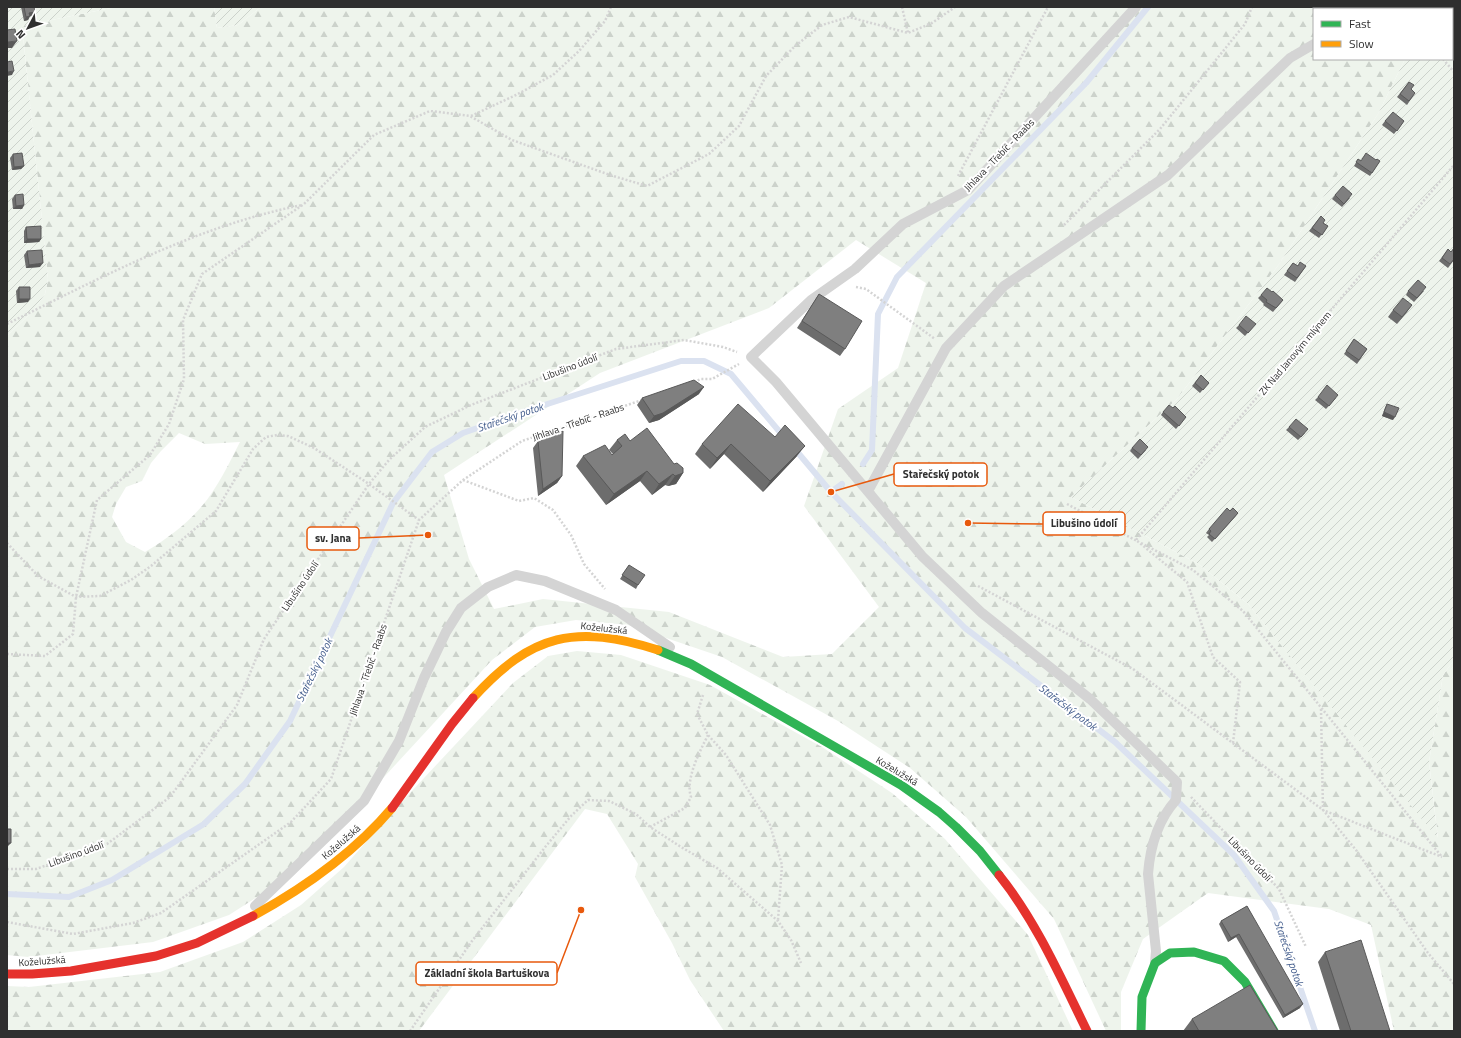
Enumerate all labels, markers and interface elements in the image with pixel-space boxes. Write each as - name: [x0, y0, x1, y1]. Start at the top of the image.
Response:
- north arrow: [8, 8, 48, 48]
- legend: [1313, 8, 1453, 60]
- text: Fast: [1349, 14, 1372, 33]
- text: N: [12, 26, 29, 43]
- text: Slow: [1349, 34, 1374, 53]
- street label: Jihlava - Třebíč - Raabs: [960, 115, 1038, 195]
- street label: ZK Nad Janovým mlýnem: [1255, 308, 1335, 398]
- street label: Libušino údolí: [540, 349, 600, 384]
- water label: Stařečský potok: [475, 398, 546, 436]
- street label: Jihlava - Třebíč - Raabs: [530, 399, 626, 445]
- callout: Stařečský potok: [894, 463, 987, 486]
- text: Stařečský potok: [903, 466, 979, 482]
- callout: Libušino údolí: [1043, 512, 1125, 535]
- text: Libušino údolí: [1051, 515, 1118, 531]
- callout: sv. Jana: [307, 527, 359, 550]
- text: sv. Jana: [315, 530, 351, 546]
- street label: Libušino údolí: [278, 557, 323, 614]
- street label: Koželužská: [580, 618, 628, 638]
- street label: Jihlava - Třebíč - Raabs: [345, 622, 391, 718]
- water label: Stařečský potok: [292, 634, 337, 705]
- water label: Stařečský potok: [1036, 680, 1101, 735]
- street label: Koželužská: [873, 752, 921, 790]
- street label: Koželužská: [318, 821, 364, 863]
- street label: Libušino údolí: [1225, 833, 1276, 886]
- street label: Libušino údolí: [46, 837, 106, 871]
- water label: Stařečský potok: [1270, 918, 1308, 989]
- street label: Koželužská: [18, 952, 66, 970]
- callout: Základní škola Bartuškova: [416, 962, 557, 985]
- text: Základní škola Bartuškova: [425, 965, 550, 981]

